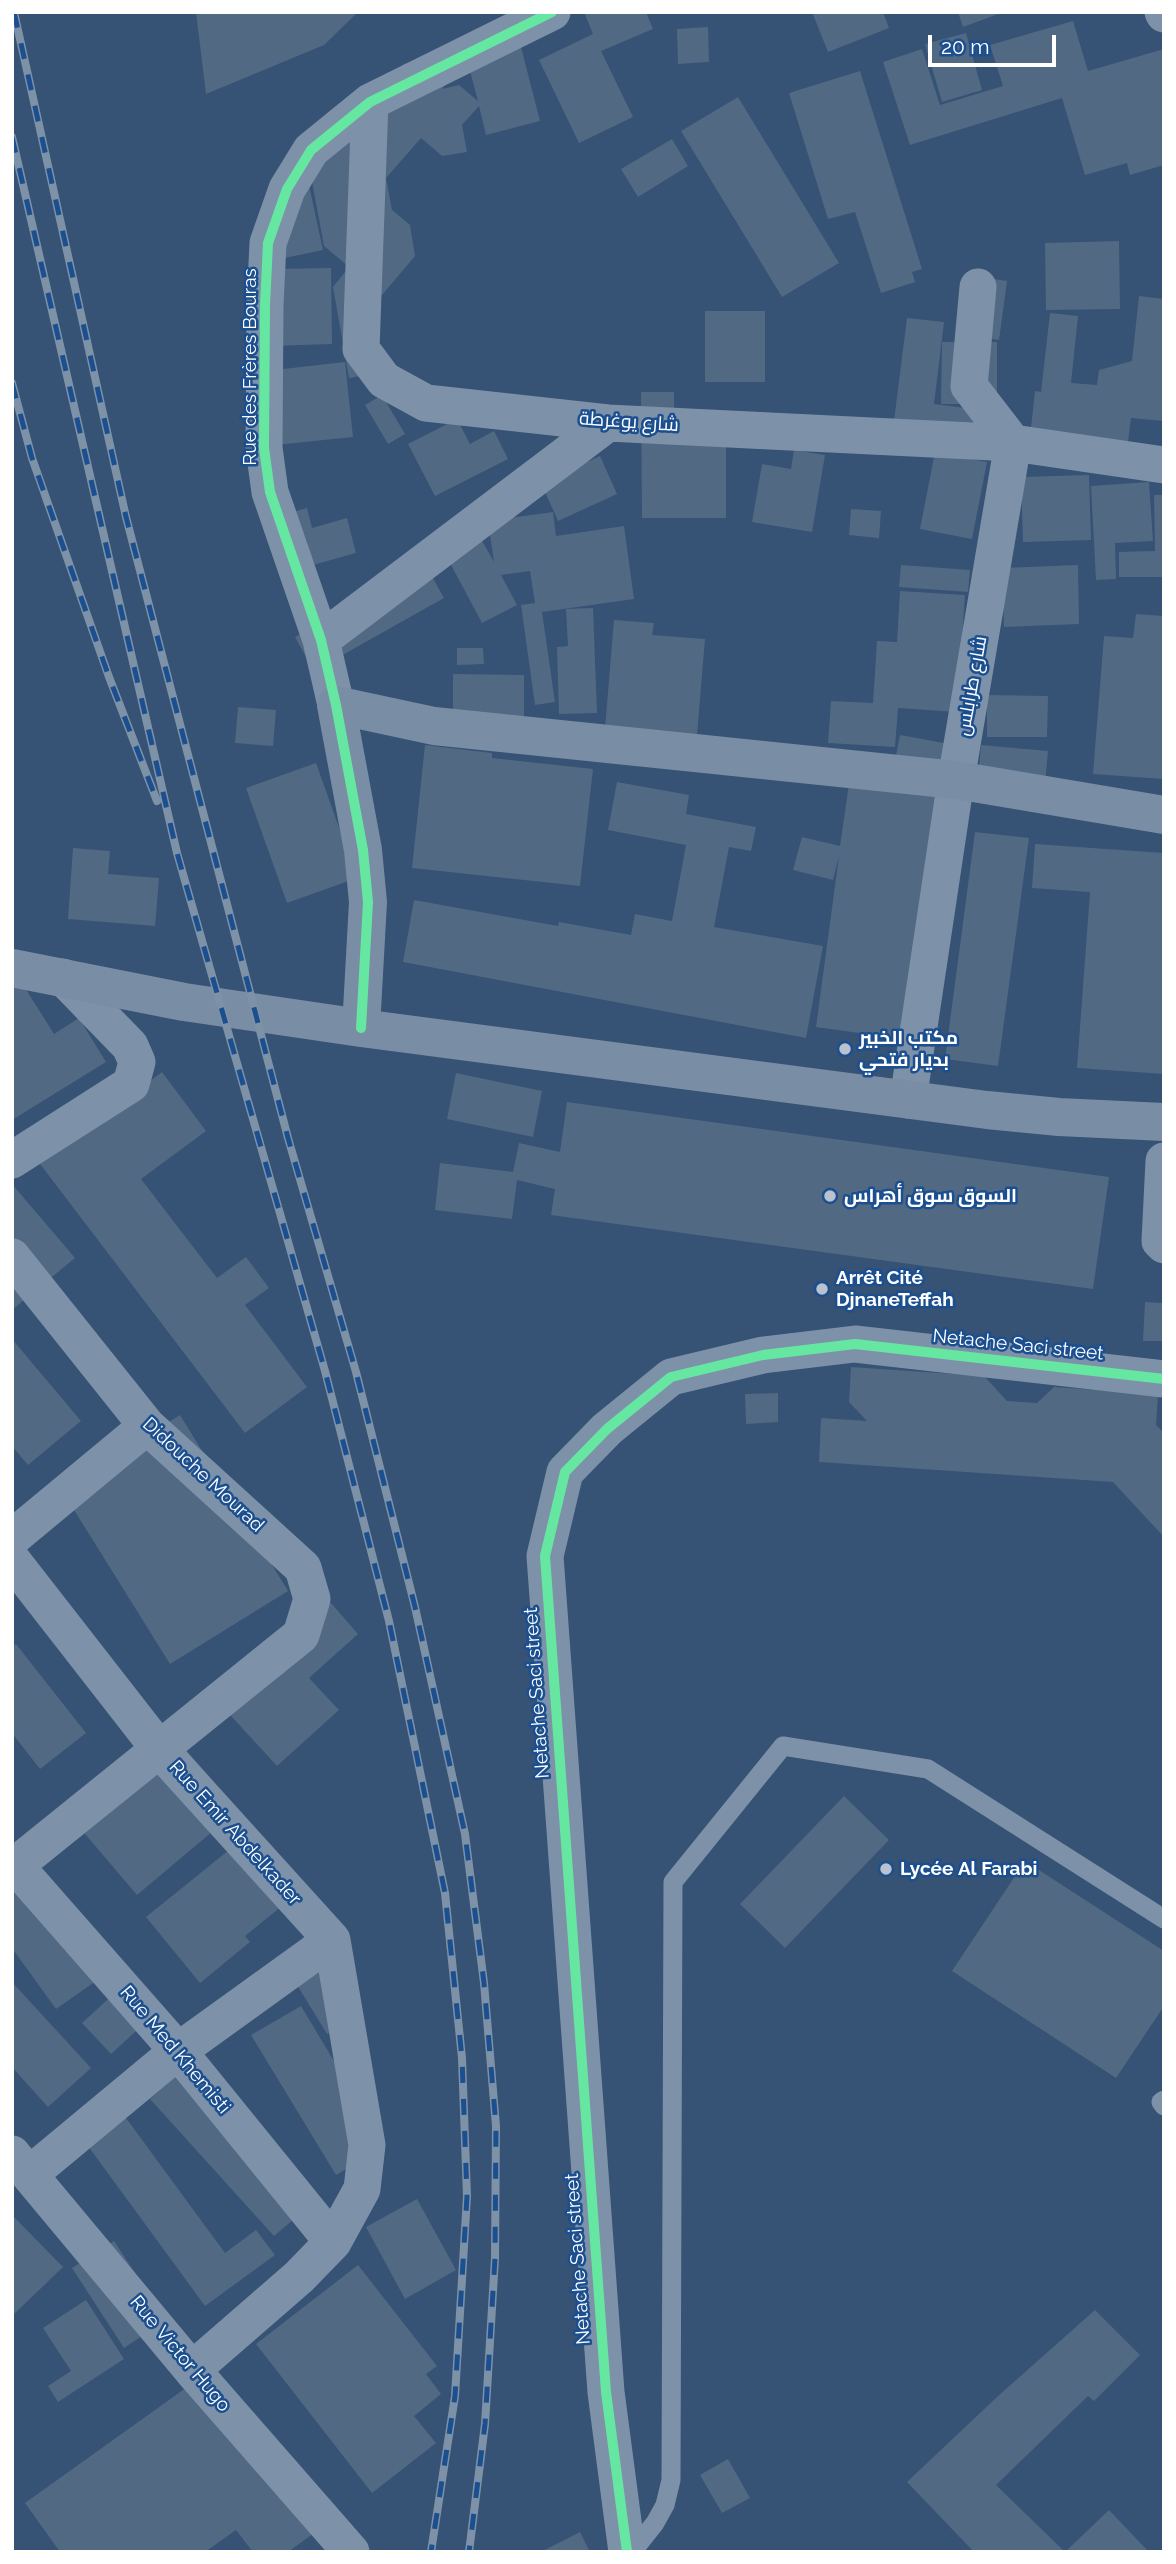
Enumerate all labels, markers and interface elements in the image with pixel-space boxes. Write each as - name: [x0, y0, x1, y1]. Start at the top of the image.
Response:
- scale bar: [931, 21, 1059, 65]
- text: 20 m: [941, 34, 989, 59]
- street label: Rue des Frères Bouras: [239, 268, 261, 466]
- street label: شارع يوغرطة: [578, 407, 680, 437]
- street label: شارع طرابلس: [952, 634, 992, 738]
- place label: مكتب الخبير بديار فتحي: [859, 1027, 958, 1071]
- marker: مكتب الخبير بديار فتحي: [837, 1041, 853, 1057]
- place label: السوق سوق أهراس: [844, 1185, 1017, 1207]
- marker: السوق سوق أهراس: [822, 1188, 838, 1204]
- place label: Arrêt Cité DjnaneTeffah: [836, 1267, 954, 1311]
- marker: Arrêt Cité DjnaneTeffah: [814, 1281, 830, 1297]
- street label: Netache Saci street: [931, 1325, 1105, 1365]
- street label: Didouche Mourad: [138, 1413, 268, 1537]
- street label: Netache Saci street: [520, 1607, 554, 1779]
- street label: Rue Emir Abdelkader: [164, 1756, 306, 1910]
- place label: Lycée Al Farabi: [900, 1858, 1037, 1880]
- marker: Lycée Al Farabi: [878, 1861, 894, 1877]
- street label: Rue Med Khemisti: [115, 1982, 235, 2118]
- street label: Netache Saci street: [561, 2173, 595, 2345]
- street label: Rue Victor Hugo: [125, 2291, 235, 2417]

